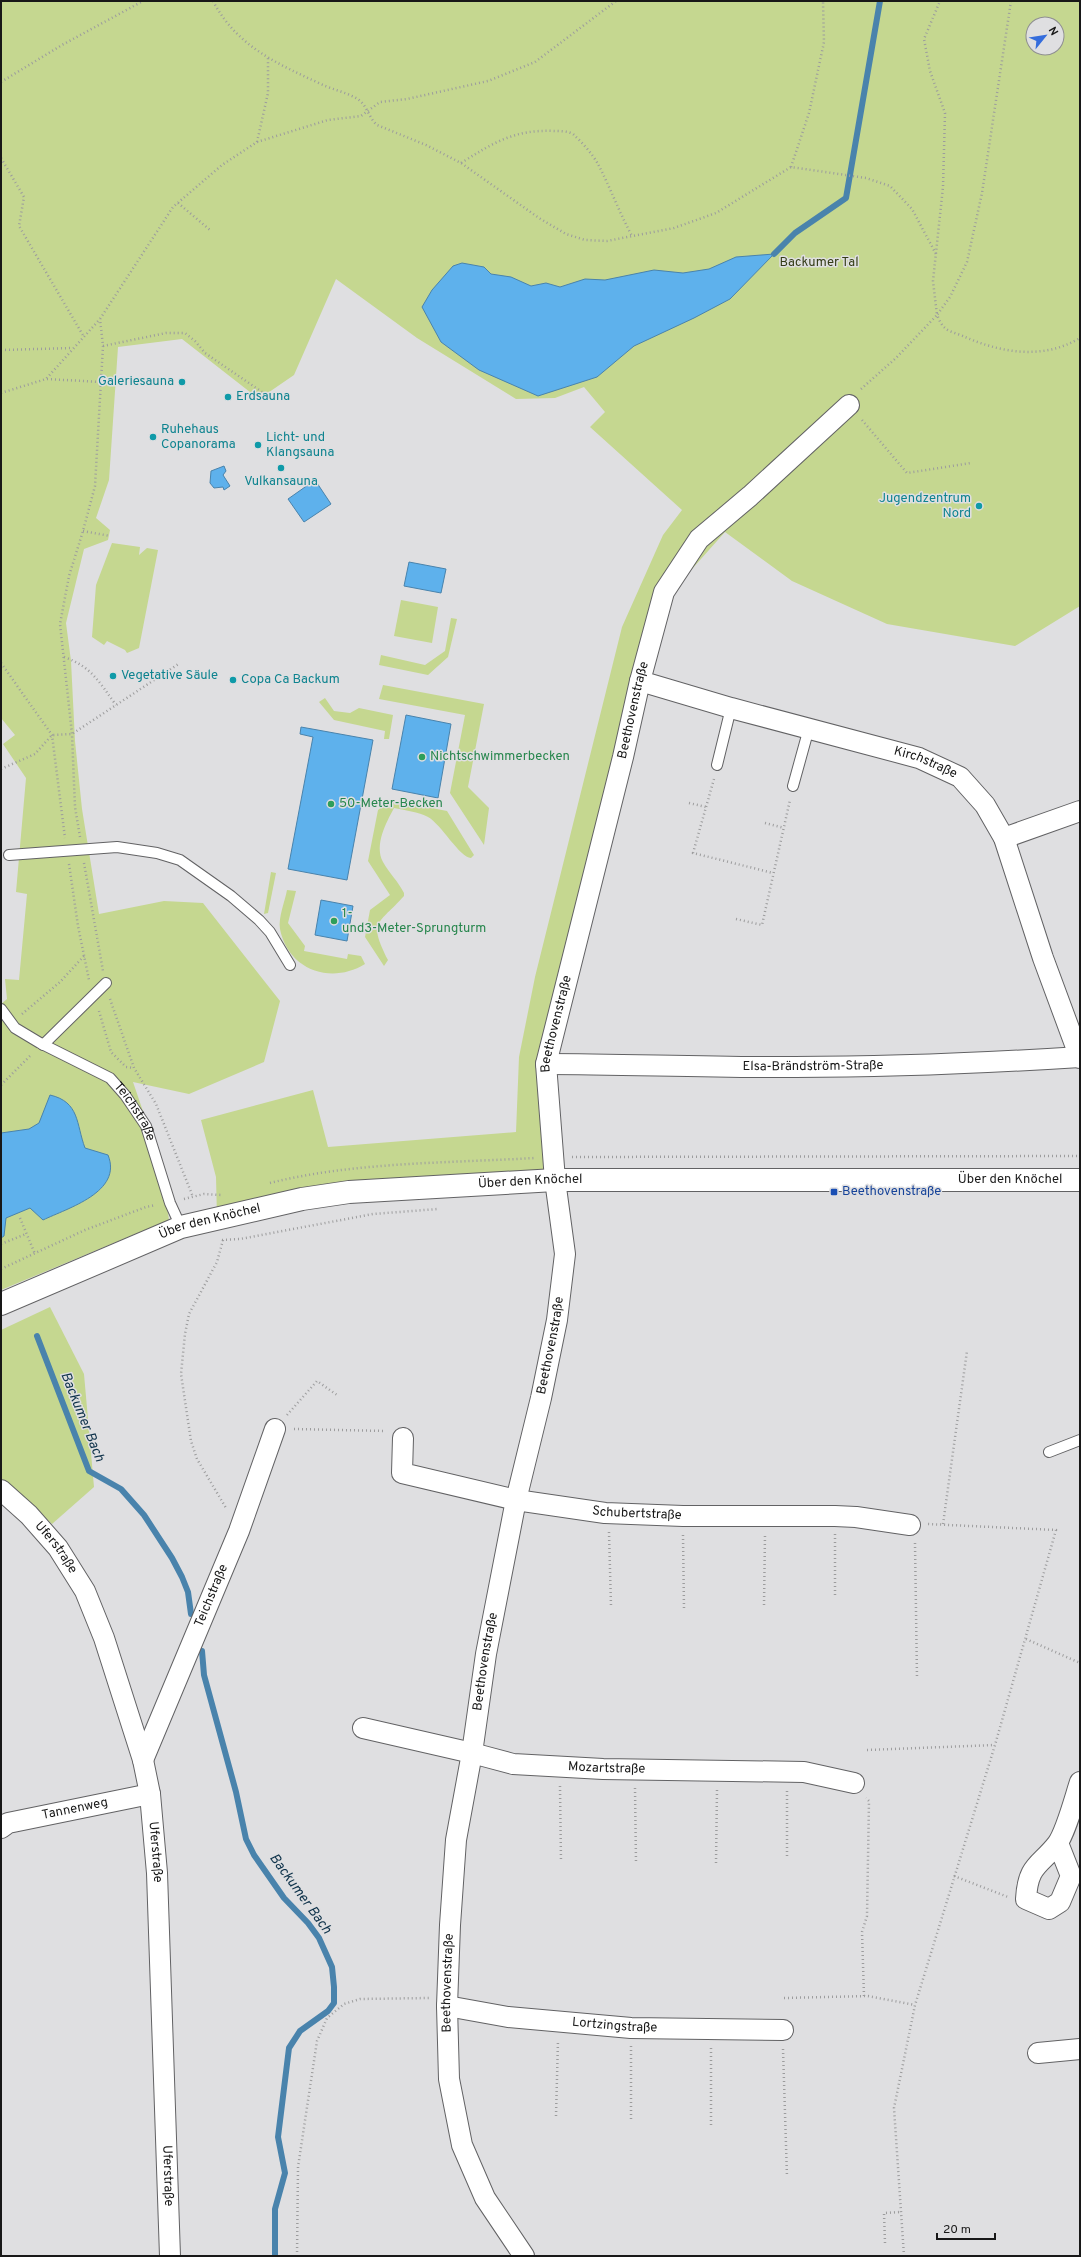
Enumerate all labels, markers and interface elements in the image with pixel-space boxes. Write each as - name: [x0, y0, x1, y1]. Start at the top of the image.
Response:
- north arrow: [1025, 16, 1065, 56]
- text: N: [1045, 25, 1061, 38]
- park label: Backumer Tal: [779, 255, 859, 271]
- place label: Galeriesauna: [98, 374, 174, 390]
- marker: Galeriesauna: [177, 377, 187, 387]
- place label: Erdsauna: [236, 389, 290, 405]
- marker: Erdsauna: [223, 392, 233, 402]
- place label: Ruhehaus Copanorama: [161, 422, 236, 453]
- place label: Licht- und Klangsauna: [266, 430, 334, 461]
- marker: Ruhehaus Copanorama: [148, 432, 158, 442]
- marker: Licht- und Klangsauna: [253, 440, 263, 450]
- marker: Vulkansauna: [276, 463, 286, 473]
- place label: Vulkansauna: [244, 474, 318, 490]
- place label: Jugendzentrum Nord: [879, 491, 971, 522]
- marker: Jugendzentrum Nord: [974, 501, 984, 511]
- street label: Beethovenstraße: [615, 660, 653, 761]
- place label: Vegetative Säule: [121, 668, 218, 684]
- marker: Vegetative Säule: [108, 671, 118, 681]
- place label: Copa Ca Backum: [241, 672, 340, 688]
- marker: Copa Ca Backum: [228, 675, 238, 685]
- street label: Kirchstraße: [892, 744, 959, 782]
- place label: Nichtschwimmerbecken: [430, 749, 570, 765]
- marker: Nichtschwimmerbecken: [417, 752, 427, 762]
- place label: 50-Meter-Becken: [339, 796, 443, 812]
- marker: 50-Meter-Becken: [326, 799, 336, 809]
- place label: 1- und3-Meter-Sprungturm: [342, 906, 486, 937]
- marker: 1- und3-Meter-Sprungturm: [329, 916, 339, 926]
- street label: Beethovenstraße: [538, 974, 576, 1073]
- street label: Elsa-Brändström-Straße: [742, 1058, 884, 1075]
- street label: Teichstraße: [110, 1079, 158, 1143]
- street label: Über den Knöchel: [958, 1170, 1062, 1188]
- street label: Über den Knöchel: [477, 1172, 582, 1192]
- place label: Beethovenstraße: [842, 1184, 941, 1200]
- marker: Beethovenstraße: [829, 1187, 839, 1197]
- street label: Über den Knöchel: [156, 1201, 262, 1243]
- street label: Beethovenstraße: [534, 1296, 568, 1396]
- water label: Backumer Bach: [56, 1370, 108, 1465]
- street label: Schubertstraße: [591, 1503, 682, 1524]
- street label: Uferstraße: [31, 1519, 80, 1577]
- street label: Teichstraße: [192, 1562, 232, 1630]
- street label: Beethovenstraße: [470, 1611, 502, 1712]
- street label: Mozartstraße: [567, 1759, 645, 1778]
- street label: Tannenweg: [41, 1795, 109, 1824]
- street label: Uferstraße: [144, 1821, 165, 1883]
- water label: Backumer Bach: [265, 1850, 335, 1938]
- street label: Beethovenstraße: [439, 1933, 458, 2033]
- street label: Lortzingstraße: [571, 2015, 657, 2036]
- street label: Uferstraße: [158, 2145, 176, 2207]
- scale bar: [937, 2215, 995, 2241]
- text: 20 m: [943, 2222, 971, 2238]

